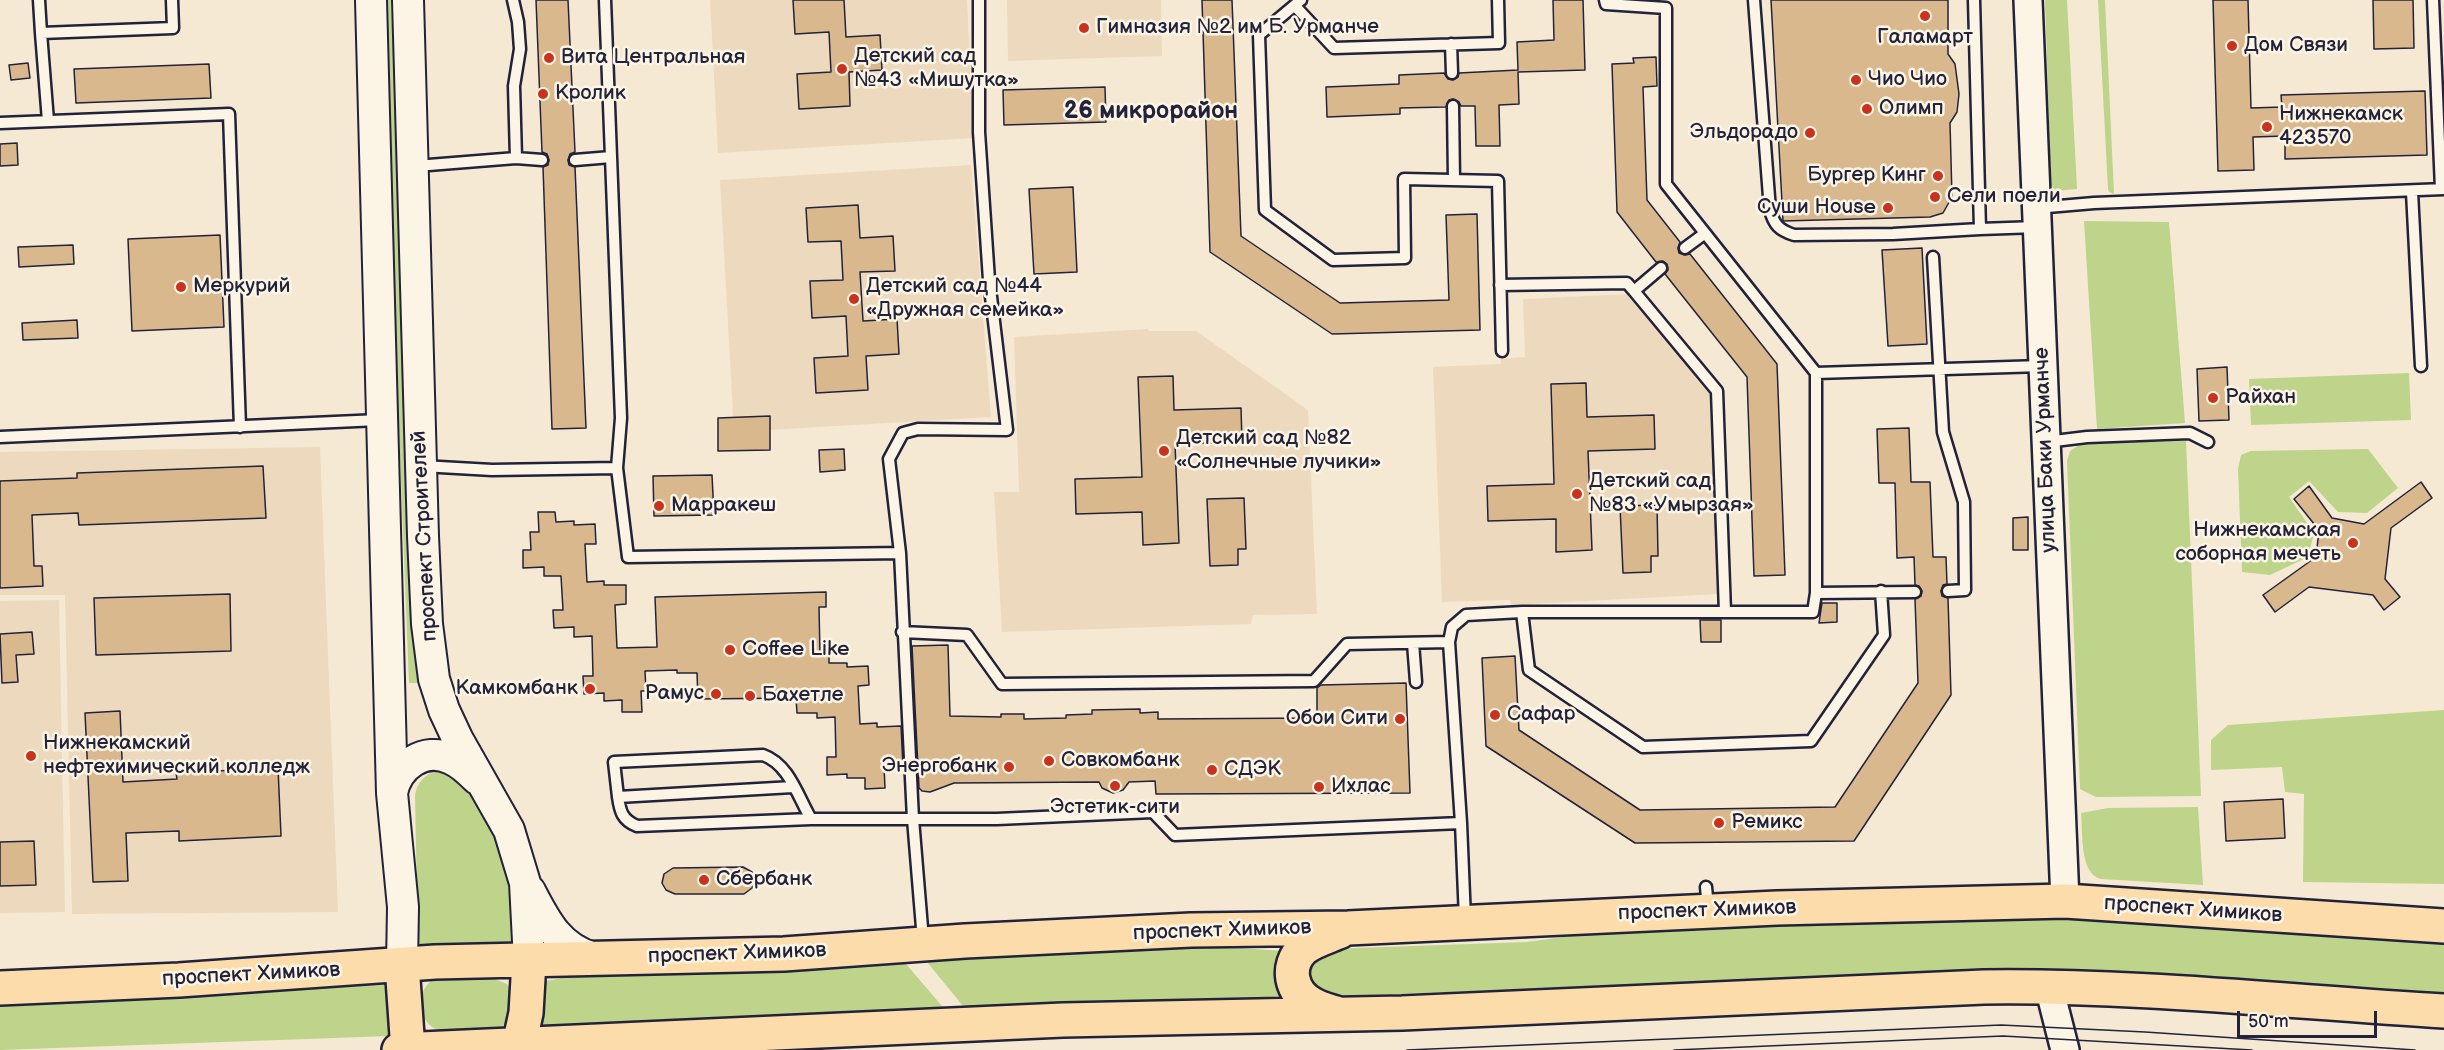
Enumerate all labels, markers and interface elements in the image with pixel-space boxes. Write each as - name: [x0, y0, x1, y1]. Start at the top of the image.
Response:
- marker: Галамарт: [1918, 9, 1932, 23]
- place label: Гимназия №2 им Б. Урманче: [1096, 15, 1379, 41]
- marker: Гимназия №2 им Б. Урманче: [1077, 21, 1091, 35]
- place label: Галамарт: [1877, 25, 1973, 51]
- place label: Дом Связи: [2244, 33, 2348, 59]
- marker: Дом Связи: [2225, 39, 2239, 53]
- place label: Детский сад №43 «Мишутка»: [854, 44, 1019, 94]
- place label: Вита Центральная: [561, 45, 745, 71]
- marker: Вита Центральная: [542, 51, 556, 65]
- marker: Детский сад №43 «Мишутка»: [835, 62, 849, 76]
- place label: Чио Чио: [1868, 67, 1947, 93]
- marker: Чио Чио: [1849, 73, 1863, 87]
- place label: Кролик: [555, 81, 626, 107]
- marker: Кролик: [536, 87, 550, 101]
- place label: Олимп: [1879, 96, 1944, 122]
- district label: 26 микрорайон: [1064, 98, 1238, 126]
- marker: Олимп: [1860, 102, 1874, 116]
- place label: Нижнекамск 423570: [2279, 102, 2403, 152]
- place label: Эльдорадо: [1690, 120, 1798, 146]
- marker: Нижнекамск 423570: [2260, 120, 2274, 134]
- marker: Эльдорадо: [1803, 126, 1817, 140]
- place label: Бургер Кинг: [1807, 163, 1926, 189]
- marker: Бургер Кинг: [1931, 169, 1945, 183]
- place label: Сели поели: [1947, 184, 2061, 210]
- marker: Сели поели: [1928, 190, 1942, 204]
- place label: Суши House: [1757, 195, 1876, 221]
- marker: Суши House: [1881, 201, 1895, 215]
- place label: Меркурий: [193, 274, 291, 300]
- place label: Детский сад №44 «Дружная семейка»: [866, 274, 1064, 324]
- marker: Меркурий: [174, 280, 188, 294]
- marker: Детский сад №44 «Дружная семейка»: [847, 292, 861, 306]
- street label: улица Баки Урманче: [2030, 347, 2062, 553]
- place label: Райхан: [2225, 385, 2296, 411]
- marker: Райхан: [2206, 391, 2220, 405]
- place label: Детский сад №82 «Солнечные лучики»: [1176, 426, 1382, 476]
- street label: проспект Строителей: [407, 430, 443, 642]
- marker: Детский сад №82 «Солнечные лучики»: [1157, 444, 1171, 458]
- place label: Детский сад №83 «Умырзая»: [1589, 469, 1754, 519]
- marker: Детский сад №83 «Умырзая»: [1570, 487, 1584, 501]
- place label: Марракеш: [671, 493, 776, 519]
- marker: Марракеш: [652, 499, 666, 513]
- place label: Нижнекамская соборная мечеть: [2176, 518, 2341, 568]
- marker: Нижнекамская соборная мечеть: [2346, 536, 2360, 550]
- place label: Coffee Like: [742, 637, 849, 663]
- marker: Coffee Like: [723, 643, 737, 657]
- place label: Камкомбанк: [456, 676, 578, 702]
- place label: Рамус: [644, 681, 704, 707]
- marker: Камкомбанк: [583, 682, 597, 696]
- place label: Бахетле: [762, 683, 844, 709]
- marker: Рамус: [709, 687, 723, 701]
- marker: Бахетле: [743, 689, 757, 703]
- place label: Сафар: [1507, 702, 1575, 728]
- place label: Обои Сити: [1286, 706, 1388, 732]
- marker: Сафар: [1488, 708, 1502, 722]
- marker: Обои Сити: [1393, 712, 1407, 726]
- place label: Нижнекамский нефтехимический колледж: [43, 731, 310, 781]
- place label: Совкомбанк: [1061, 748, 1180, 774]
- marker: Нижнекамский нефтехимический колледж: [24, 749, 38, 763]
- place label: Энергобанк: [882, 754, 997, 780]
- marker: Совкомбанк: [1042, 754, 1056, 768]
- place label: СДЭК: [1224, 757, 1281, 783]
- marker: Энергобанк: [1002, 760, 1016, 774]
- marker: СДЭК: [1205, 763, 1219, 777]
- place label: Ихлас: [1331, 774, 1391, 800]
- marker: Эстетик-сити: [1108, 779, 1122, 793]
- marker: Ихлас: [1312, 780, 1326, 794]
- place label: Эстетик-сити: [1050, 795, 1180, 821]
- place label: Ремикс: [1731, 810, 1803, 836]
- marker: Ремикс: [1712, 816, 1726, 830]
- place label: Сбербанк: [716, 867, 812, 893]
- marker: Сбербанк: [697, 873, 711, 887]
- street label: проспект Химиков: [2103, 891, 2283, 929]
- street label: проспект Химиков: [1617, 895, 1797, 927]
- street label: проспект Химиков: [1132, 915, 1312, 947]
- street label: проспект Химиков: [647, 938, 827, 970]
- street label: проспект Химиков: [161, 958, 341, 992]
- scale bar: [2240, 999, 2380, 1037]
- text: 50 m: [2248, 1011, 2289, 1032]

